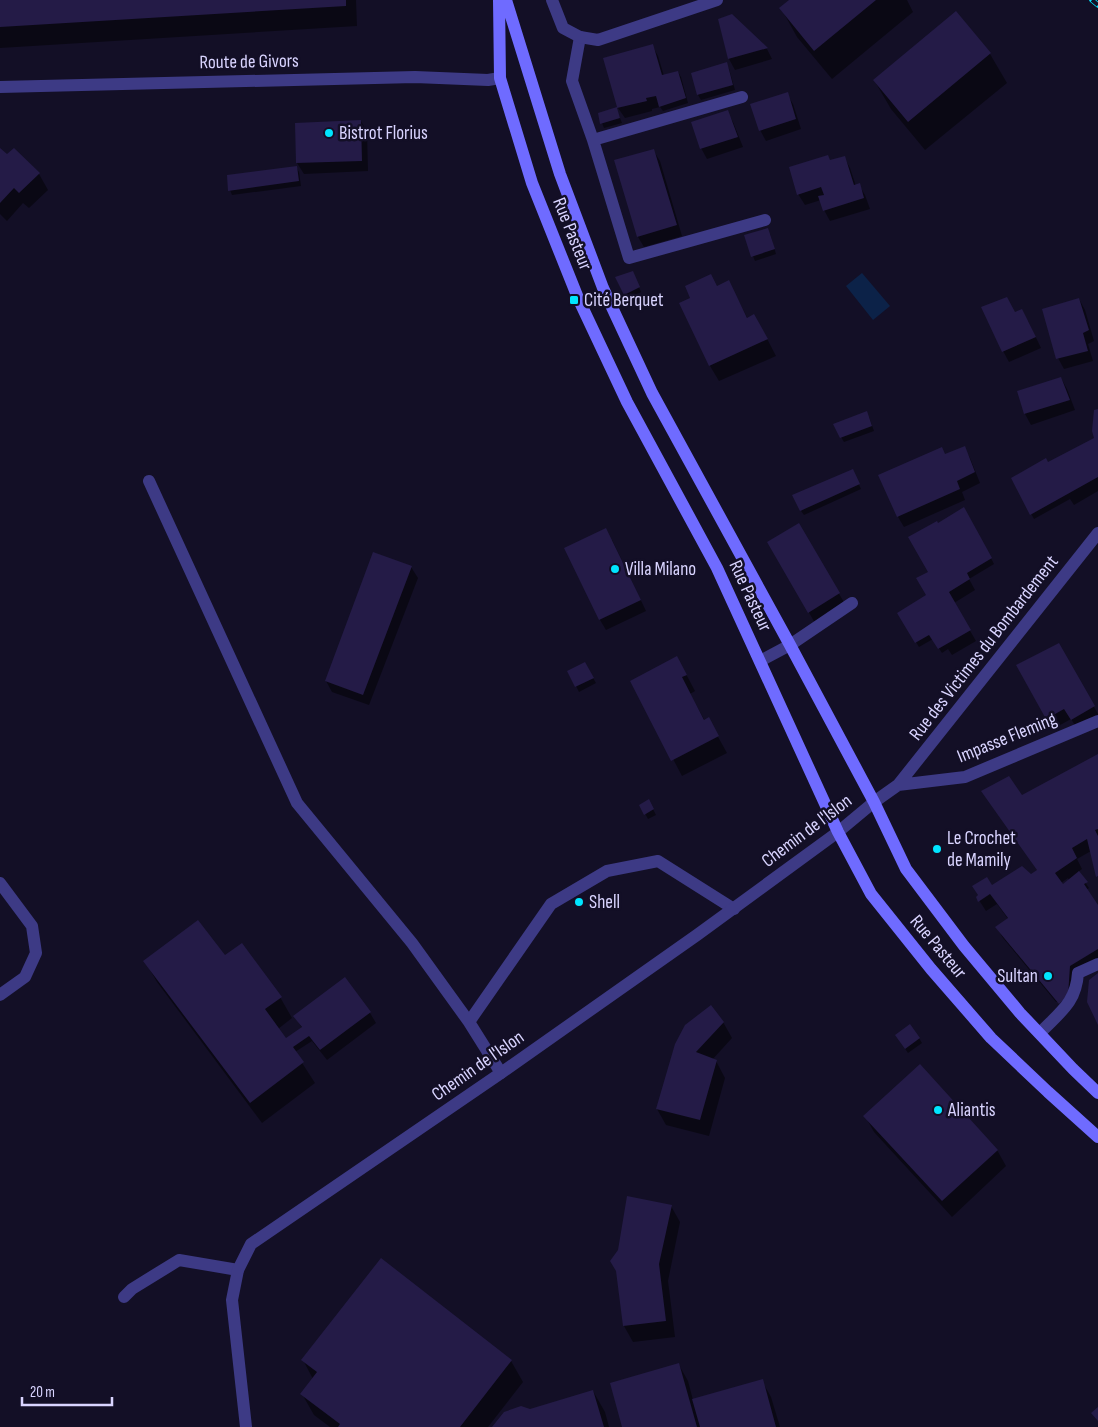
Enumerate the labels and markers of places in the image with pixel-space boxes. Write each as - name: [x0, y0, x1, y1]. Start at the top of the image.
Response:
- place label: Bistrot Florius: [339, 122, 428, 145]
- marker: Bistrot Florius: [323, 127, 335, 139]
- place label: Cité Berquet: [584, 289, 664, 312]
- marker: Cité Berquet: [568, 294, 580, 306]
- place label: Villa Milano: [625, 558, 696, 581]
- marker: Villa Milano: [609, 563, 621, 575]
- place label: Le Crochet de Mamily: [947, 827, 1016, 872]
- marker: Le Crochet de Mamily: [931, 843, 943, 855]
- place label: Shell: [589, 891, 620, 914]
- marker: Shell: [573, 896, 585, 908]
- place label: Sultan: [997, 965, 1038, 988]
- marker: Sultan: [1042, 970, 1054, 982]
- place label: Aliantis: [947, 1099, 996, 1122]
- marker: Aliantis: [932, 1104, 944, 1116]

